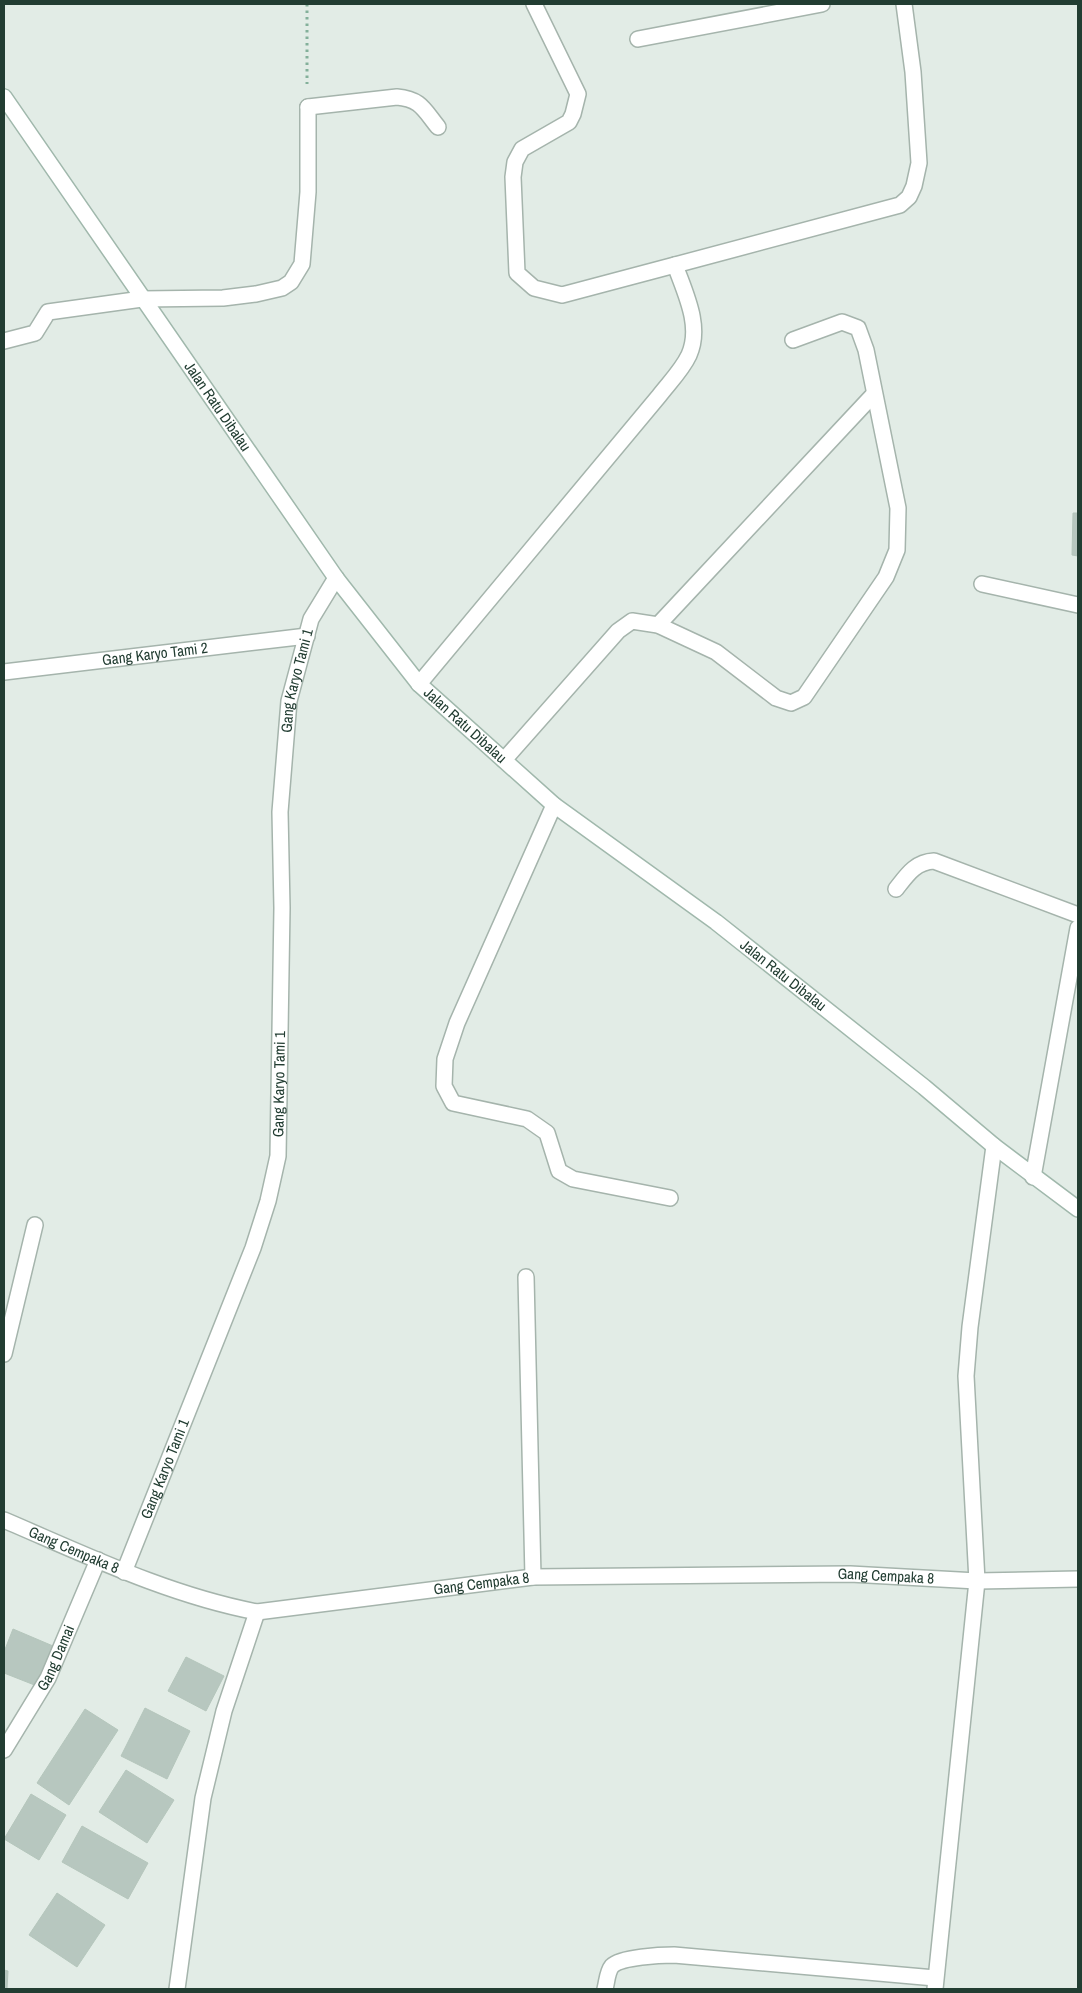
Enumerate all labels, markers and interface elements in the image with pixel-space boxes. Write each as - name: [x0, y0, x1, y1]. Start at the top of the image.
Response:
- street label: Jalan Ratu Dibalau: [180, 357, 256, 455]
- street label: Gang Karyo Tami 1: [275, 626, 318, 733]
- street label: Gang Karyo Tami 2: [101, 637, 209, 670]
- street label: Jalan Ratu Dibalau: [419, 682, 511, 768]
- street label: Jalan Ratu Dibalau: [736, 934, 831, 1016]
- street label: Gang Karyo Tami 1: [267, 1031, 290, 1137]
- street label: Gang Karyo Tami 1: [135, 1415, 194, 1522]
- street label: Gang Cempaka 8: [25, 1521, 122, 1578]
- street label: Gang Cempaka 8: [838, 1563, 935, 1589]
- street label: Gang Cempaka 8: [432, 1567, 531, 1600]
- street label: Gang Damai: [32, 1622, 79, 1695]

